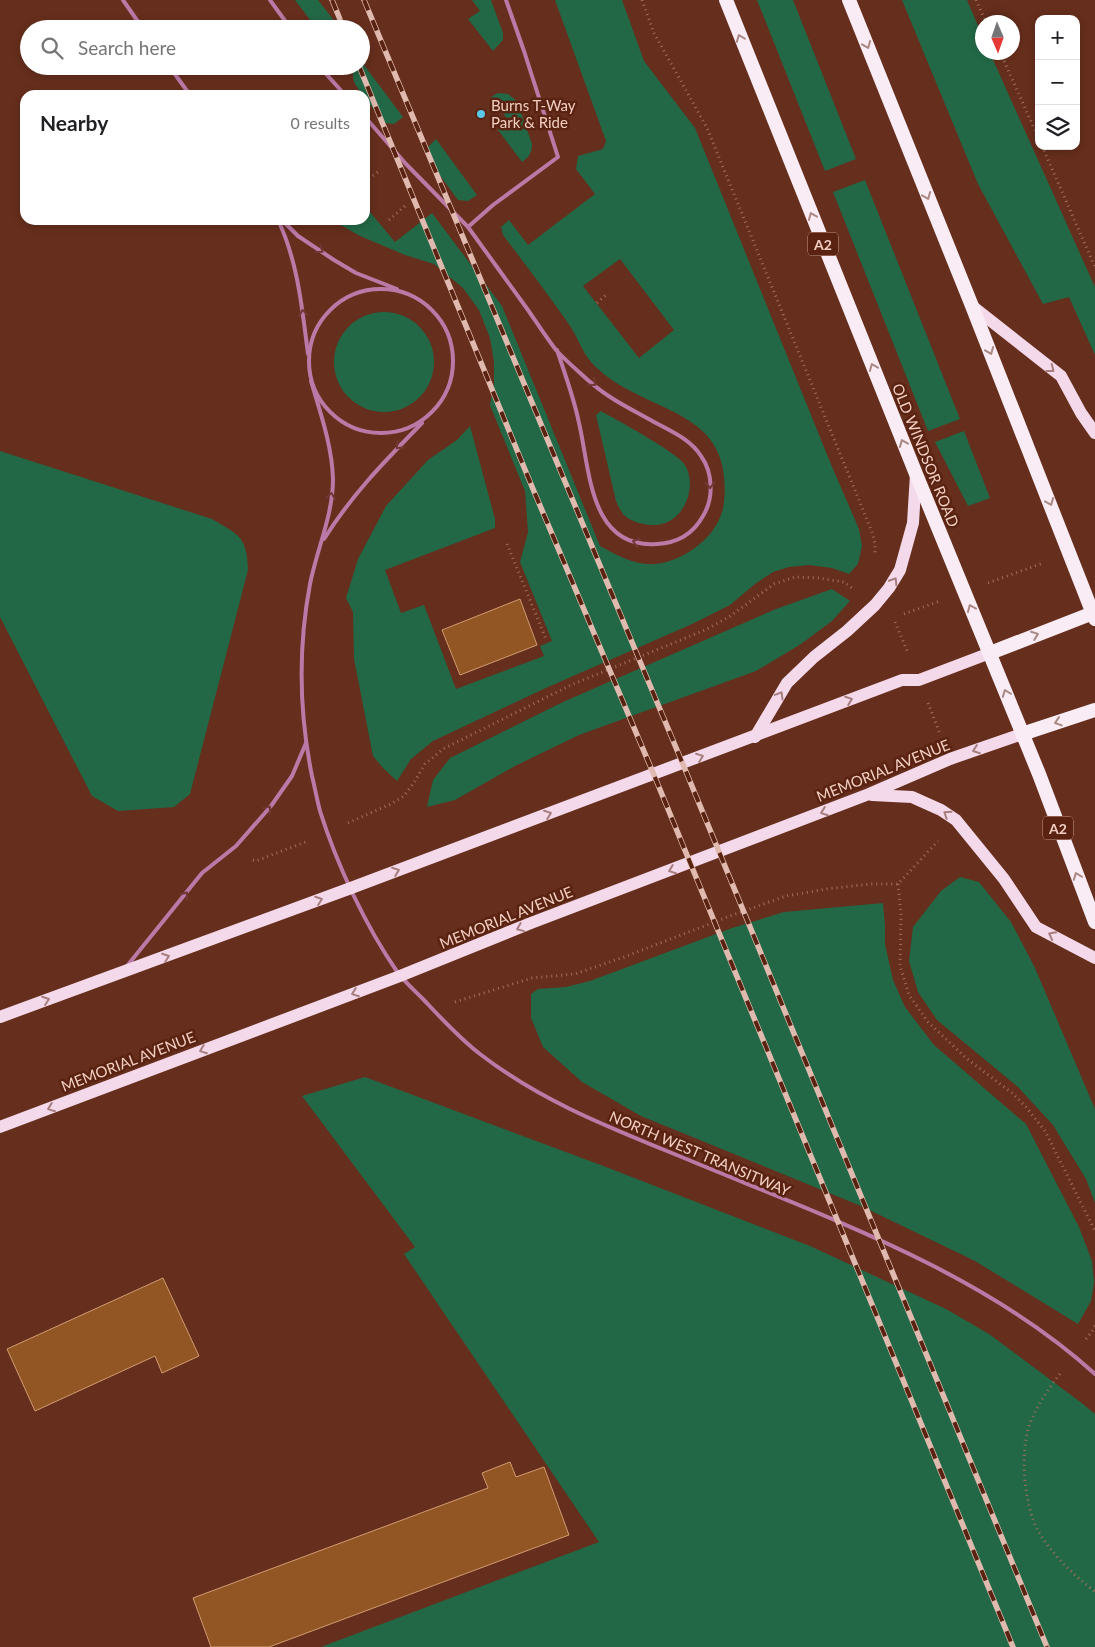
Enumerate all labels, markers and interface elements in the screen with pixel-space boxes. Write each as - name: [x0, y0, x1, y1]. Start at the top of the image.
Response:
- north arrow: [975, 15, 1020, 60]
- map controls: [1035, 15, 1080, 150]
- button: +: [1035, 15, 1080, 60]
- search box: [20, 20, 370, 75]
- icon: search: [38, 34, 66, 62]
- one-way arrow: [736, 34, 746, 42]
- text: Search here: [78, 36, 176, 59]
- one-way arrow: [860, 40, 871, 49]
- button: −: [1035, 60, 1080, 105]
- place label: Burns T-Way Park & Ride: [491, 96, 576, 131]
- button: layers: [1035, 105, 1080, 150]
- marker: Burns T-Way Park & Ride: [475, 108, 487, 120]
- text: Nearby: [40, 110, 108, 135]
- text: 0 results: [290, 113, 350, 132]
- one-way arrow: [921, 191, 932, 200]
- one-way arrow: [808, 212, 818, 221]
- road number: A2: [808, 232, 838, 255]
- one-way arrow: [315, 244, 324, 254]
- one-way arrow: [298, 308, 308, 317]
- one-way arrow: [984, 346, 994, 355]
- one-way arrow: [869, 363, 879, 372]
- one-way arrow: [1045, 363, 1054, 371]
- one-way arrow: [587, 378, 596, 386]
- street label: OLD WINDSOR ROAD: [889, 381, 963, 529]
- one-way arrow: [899, 439, 910, 448]
- one-way arrow: [396, 440, 405, 449]
- one-way arrow: [705, 481, 715, 489]
- one-way arrow: [325, 491, 336, 499]
- one-way arrow: [1044, 497, 1054, 506]
- one-way arrow: [632, 537, 640, 547]
- one-way arrow: [888, 577, 897, 586]
- one-way arrow: [967, 604, 977, 612]
- one-way arrow: [1031, 631, 1039, 641]
- one-way arrow: [1002, 689, 1012, 698]
- one-way arrow: [773, 691, 783, 700]
- one-way arrow: [845, 696, 853, 706]
- one-way arrow: [1055, 716, 1063, 726]
- street label: MEMORIAL AVENUE: [814, 735, 952, 805]
- one-way arrow: [972, 744, 981, 754]
- one-way arrow: [695, 753, 704, 763]
- one-way arrow: [262, 806, 271, 815]
- one-way arrow: [820, 806, 829, 816]
- one-way arrow: [543, 810, 552, 820]
- one-way arrow: [943, 811, 953, 820]
- road number: A2: [1043, 816, 1073, 840]
- one-way arrow: [668, 864, 677, 874]
- one-way arrow: [392, 867, 400, 877]
- one-way arrow: [1073, 872, 1083, 881]
- street label: MEMORIAL AVENUE: [437, 882, 575, 952]
- one-way arrow: [179, 892, 187, 901]
- one-way arrow: [314, 896, 322, 906]
- one-way arrow: [516, 921, 525, 932]
- one-way arrow: [1048, 931, 1057, 941]
- one-way arrow: [161, 953, 170, 963]
- one-way arrow: [351, 987, 360, 997]
- one-way arrow: [41, 996, 50, 1006]
- street label: MEMORIAL AVENUE: [58, 1027, 198, 1095]
- one-way arrow: [199, 1044, 208, 1055]
- one-way arrow: [47, 1102, 56, 1112]
- street label: NORTH WEST TRANSITWAY: [607, 1107, 794, 1200]

